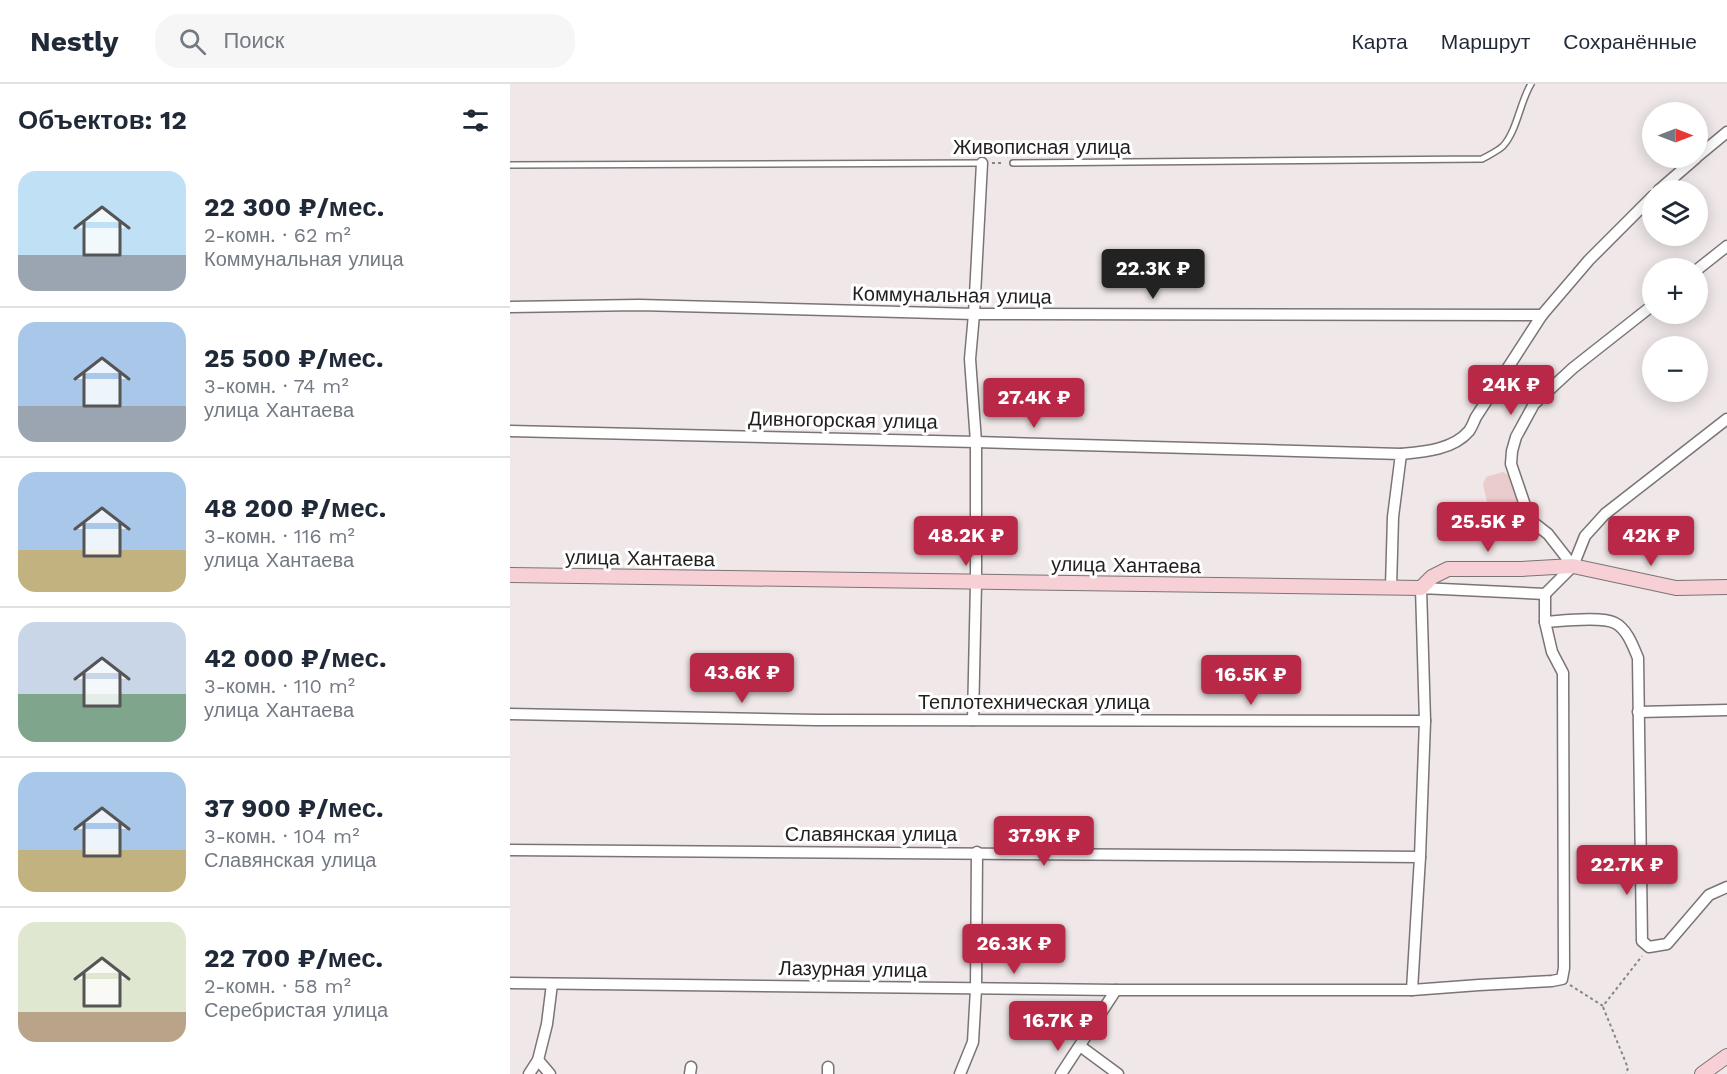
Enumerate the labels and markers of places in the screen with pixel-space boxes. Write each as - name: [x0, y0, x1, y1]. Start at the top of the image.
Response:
- pin: 22.3K ₽: [1098, 249, 1208, 300]
- pin: 24K ₽: [1469, 365, 1553, 416]
- pin: 27.4K ₽: [979, 378, 1089, 429]
- pin: 25.5K ₽: [1433, 502, 1543, 553]
- pin: 48.2K ₽: [911, 516, 1021, 567]
- pin: 42K ₽: [1609, 516, 1693, 567]
- pin: 43.6K ₽: [687, 653, 797, 704]
- pin: 16.5K ₽: [1196, 655, 1306, 706]
- pin: 37.9K ₽: [989, 816, 1099, 867]
- pin: 22.7K ₽: [1572, 845, 1682, 896]
- pin: 26.3K ₽: [959, 924, 1069, 975]
- pin: 16.7K ₽: [1003, 1001, 1113, 1052]

